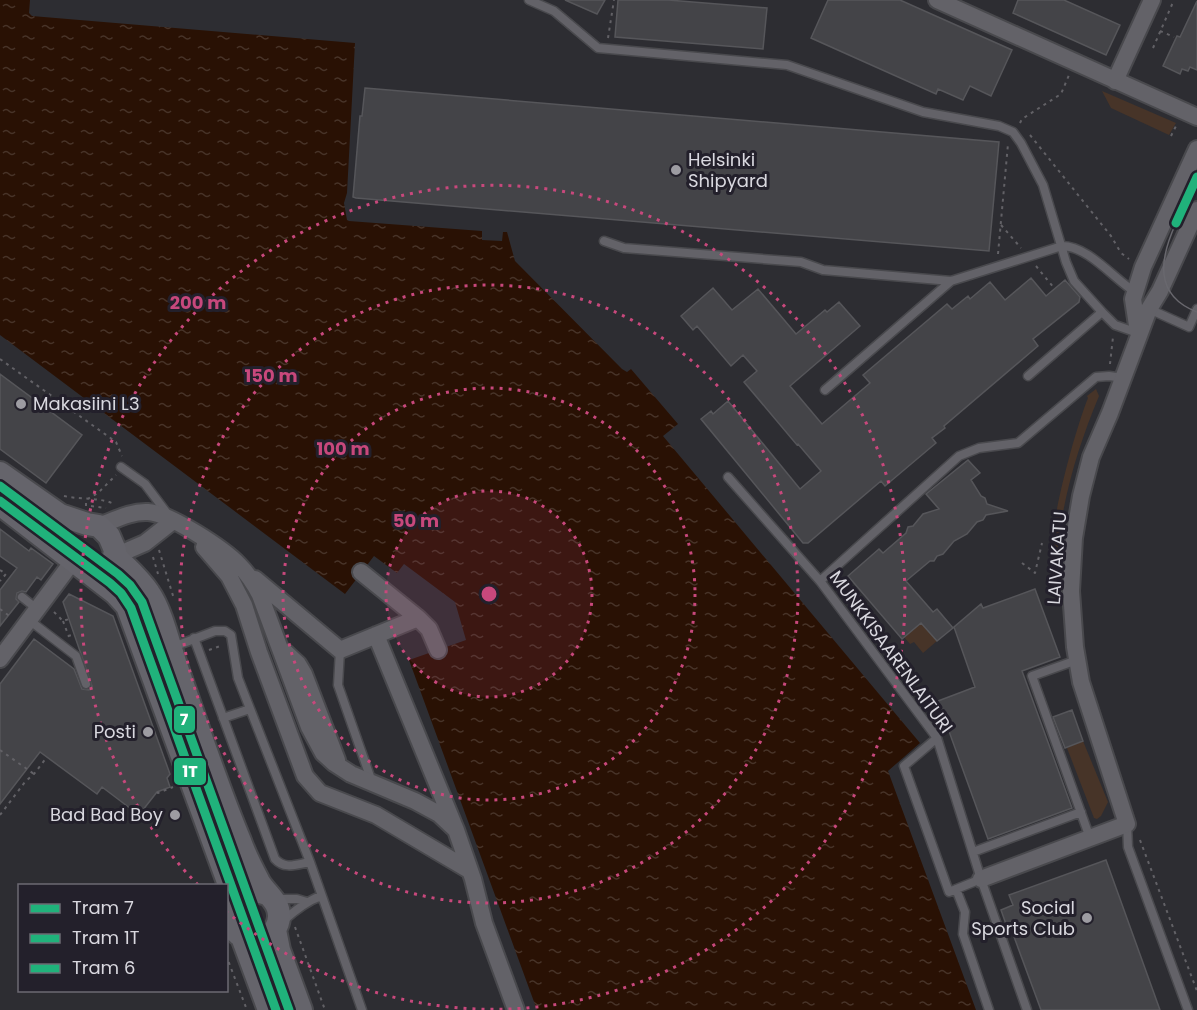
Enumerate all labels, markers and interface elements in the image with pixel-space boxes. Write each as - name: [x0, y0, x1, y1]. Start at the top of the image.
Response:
- place label: Helsinki Shipyard: [688, 147, 768, 193]
- marker: Helsinki Shipyard: [669, 163, 683, 177]
- text: 200 m: [170, 290, 226, 315]
- text: 150 m: [244, 363, 298, 388]
- place label: Makasiini L3: [33, 391, 140, 416]
- marker: Makasiini L3: [14, 397, 28, 411]
- text: 100 m: [316, 436, 370, 461]
- text: 50 m: [393, 508, 439, 533]
- street label: LAIVAKATU: [1041, 510, 1072, 605]
- street label: MUNKKISAARENLAITURI: [824, 565, 959, 738]
- centre of rings: [479, 584, 499, 604]
- line badge: 7: [173, 705, 196, 734]
- text: 7: [180, 708, 189, 731]
- place label: Posti: [94, 719, 136, 744]
- marker: Posti: [141, 725, 155, 739]
- line badge: 1T: [173, 757, 207, 786]
- text: 1T: [182, 760, 198, 783]
- place label: Bad Bad Boy: [50, 802, 163, 827]
- marker: Bad Bad Boy: [168, 808, 182, 822]
- legend: [18, 884, 228, 992]
- text: Tram 7: [72, 895, 134, 920]
- place label: Social Sports Club: [971, 895, 1075, 941]
- marker: Social Sports Club: [1080, 911, 1094, 925]
- text: Tram 1T: [72, 925, 140, 950]
- text: Tram 6: [72, 955, 135, 980]

